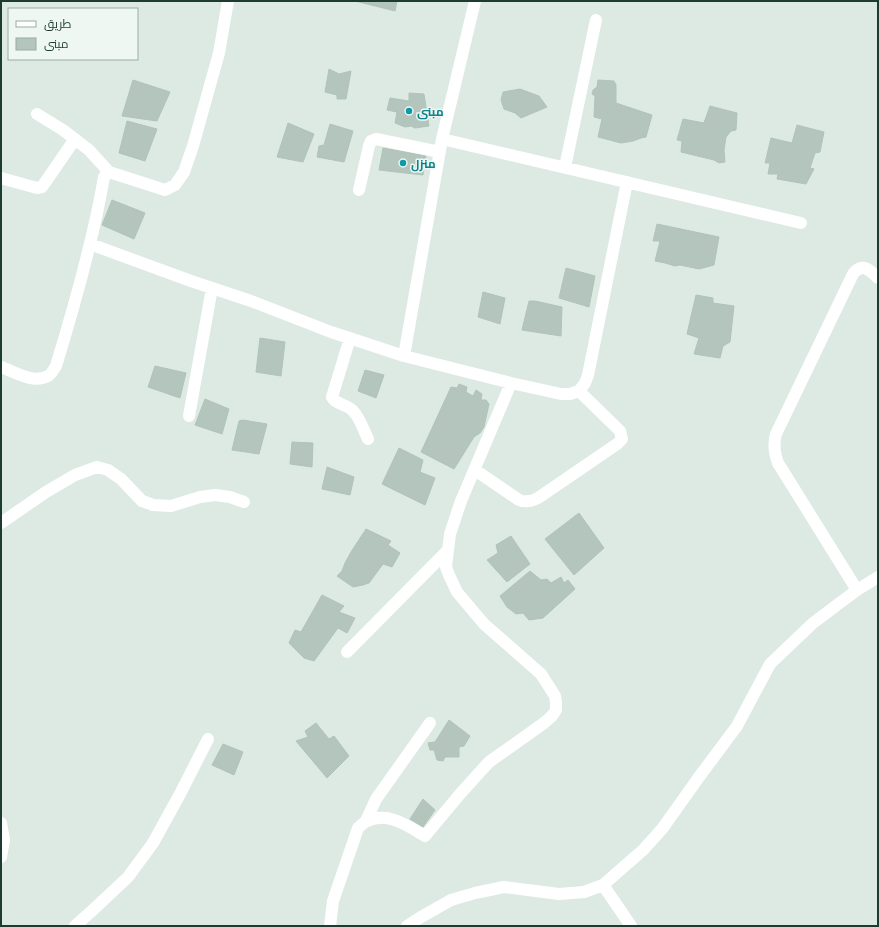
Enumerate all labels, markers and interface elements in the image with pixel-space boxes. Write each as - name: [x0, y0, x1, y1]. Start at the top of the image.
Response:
- legend: [8, 8, 138, 60]
- text: طريق: [44, 15, 72, 32]
- text: مبنى: [44, 35, 69, 52]
- place label: مبنى: [417, 103, 444, 120]
- marker: مبنى: [404, 106, 414, 116]
- place label: منزل: [411, 155, 436, 172]
- marker: منزل: [398, 158, 408, 168]

